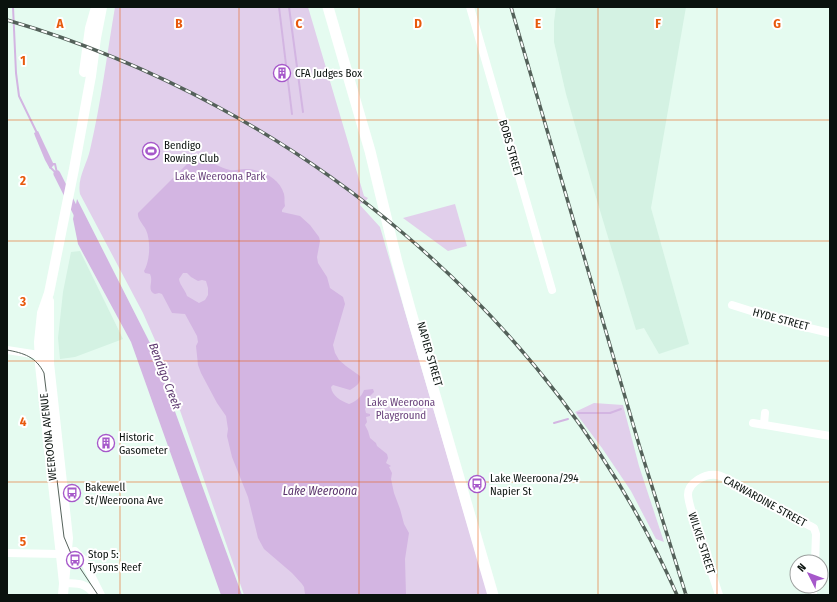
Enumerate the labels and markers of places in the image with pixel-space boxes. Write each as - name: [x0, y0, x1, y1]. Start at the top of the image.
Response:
- building icon: CFA Judges Box: [272, 63, 292, 83]
- place label: CFA Judges Box: [295, 67, 362, 80]
- place label: Bendigo Rowing Club: [164, 139, 219, 165]
- sports icon: Bendigo Rowing Club: [141, 141, 161, 161]
- place label: Historic Gasometer: [119, 431, 168, 457]
- building icon: Historic Gasometer: [96, 433, 116, 453]
- place label: Lake Weeroona/294 Napier St: [490, 472, 579, 498]
- bus stop icon: Lake Weeroona/294 Napier St: [467, 474, 487, 494]
- place label: Bakewell St/Weeroona Ave: [85, 481, 163, 507]
- bus stop icon: Bakewell St/Weeroona Ave: [62, 483, 82, 503]
- place label: Stop 5: Tysons Reef: [88, 548, 142, 574]
- bus stop icon: Stop 5: Tysons Reef: [65, 550, 85, 570]

